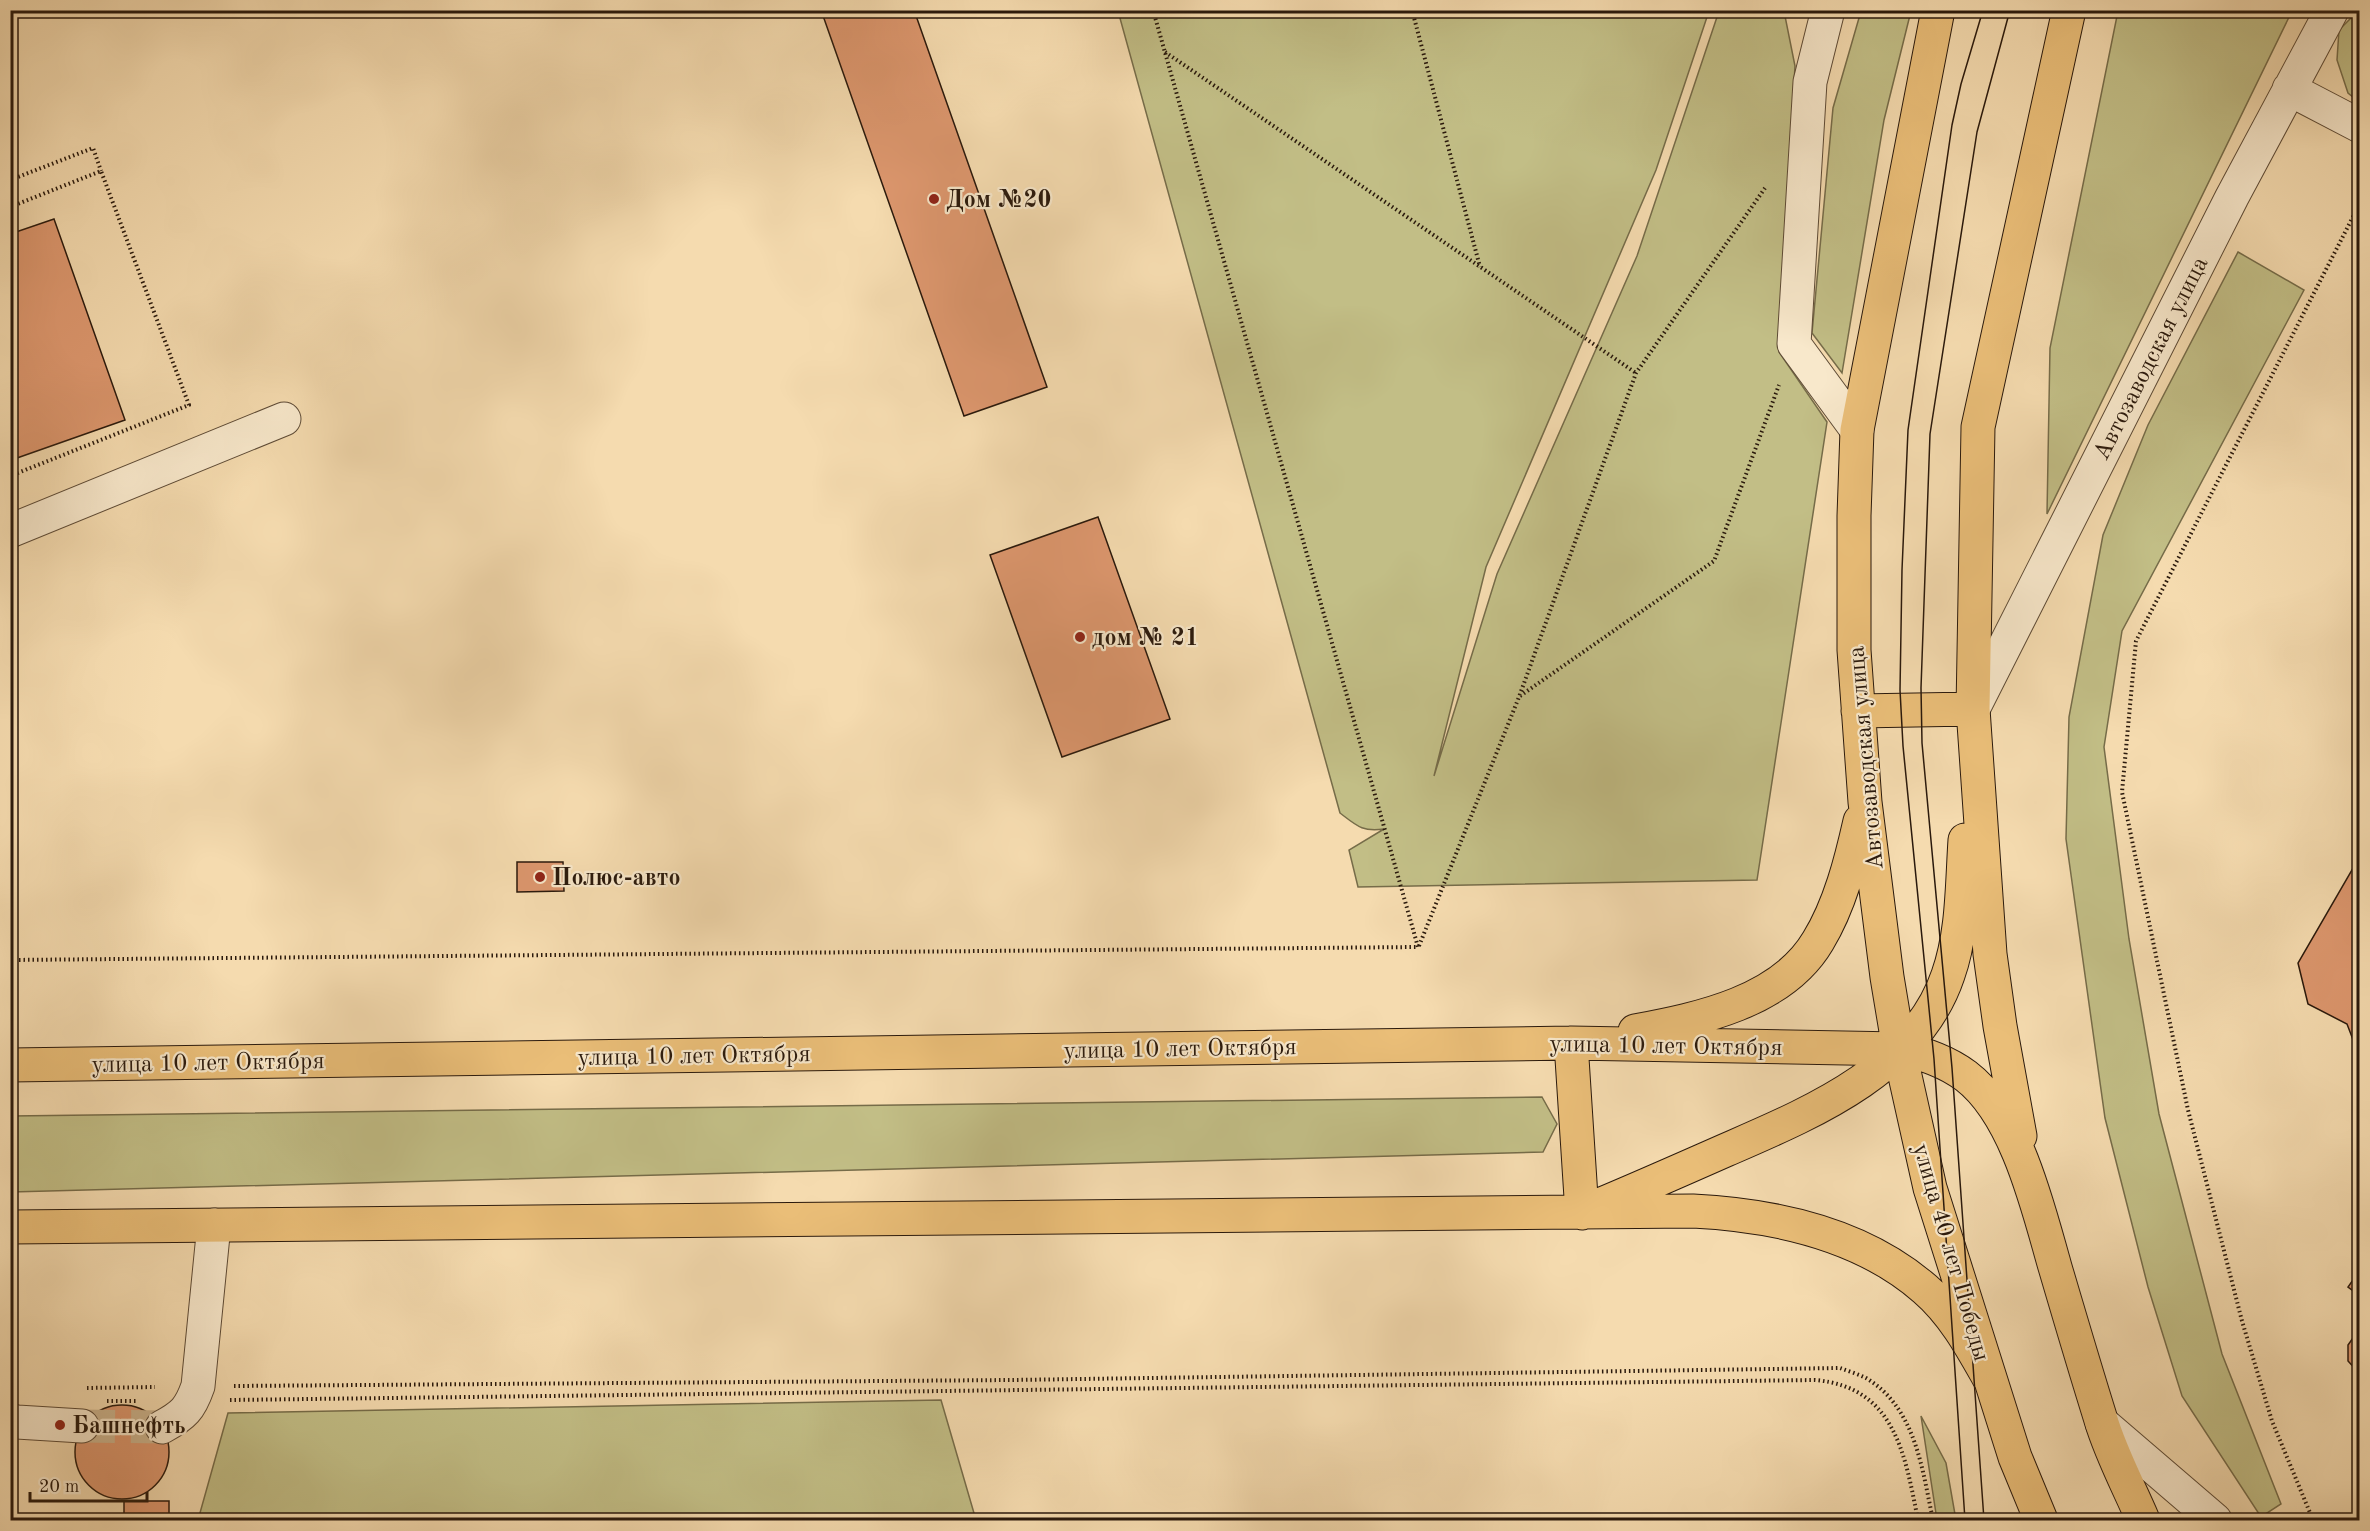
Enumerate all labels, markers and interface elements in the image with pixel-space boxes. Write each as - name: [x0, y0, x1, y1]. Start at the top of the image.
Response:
- place label: Дом №20: [946, 189, 1051, 213]
- marker: Дом №20: [927, 192, 941, 206]
- street label: Автозаводская улица: [2090, 253, 2214, 465]
- place label: дом № 21: [1092, 627, 1199, 651]
- marker: дом № 21: [1073, 630, 1087, 644]
- street label: Автозаводская улица: [1845, 645, 1889, 871]
- place label: Полюс-авто: [552, 867, 681, 891]
- marker: Полюс-авто: [533, 870, 547, 884]
- street label: улица 10 лет Октября: [1549, 1033, 1783, 1061]
- street label: улица 10 лет Октября: [1063, 1036, 1297, 1064]
- street label: улица 10 лет Октября: [577, 1043, 811, 1071]
- street label: улица 10 лет Октября: [91, 1050, 325, 1078]
- street label: улица 40 лет Победы: [1908, 1141, 1993, 1364]
- place label: Башнефть: [72, 1415, 186, 1439]
- marker: Башнефть: [53, 1418, 67, 1432]
- scale bar: [30, 1465, 147, 1503]
- text: 20 m: [39, 1478, 79, 1496]

